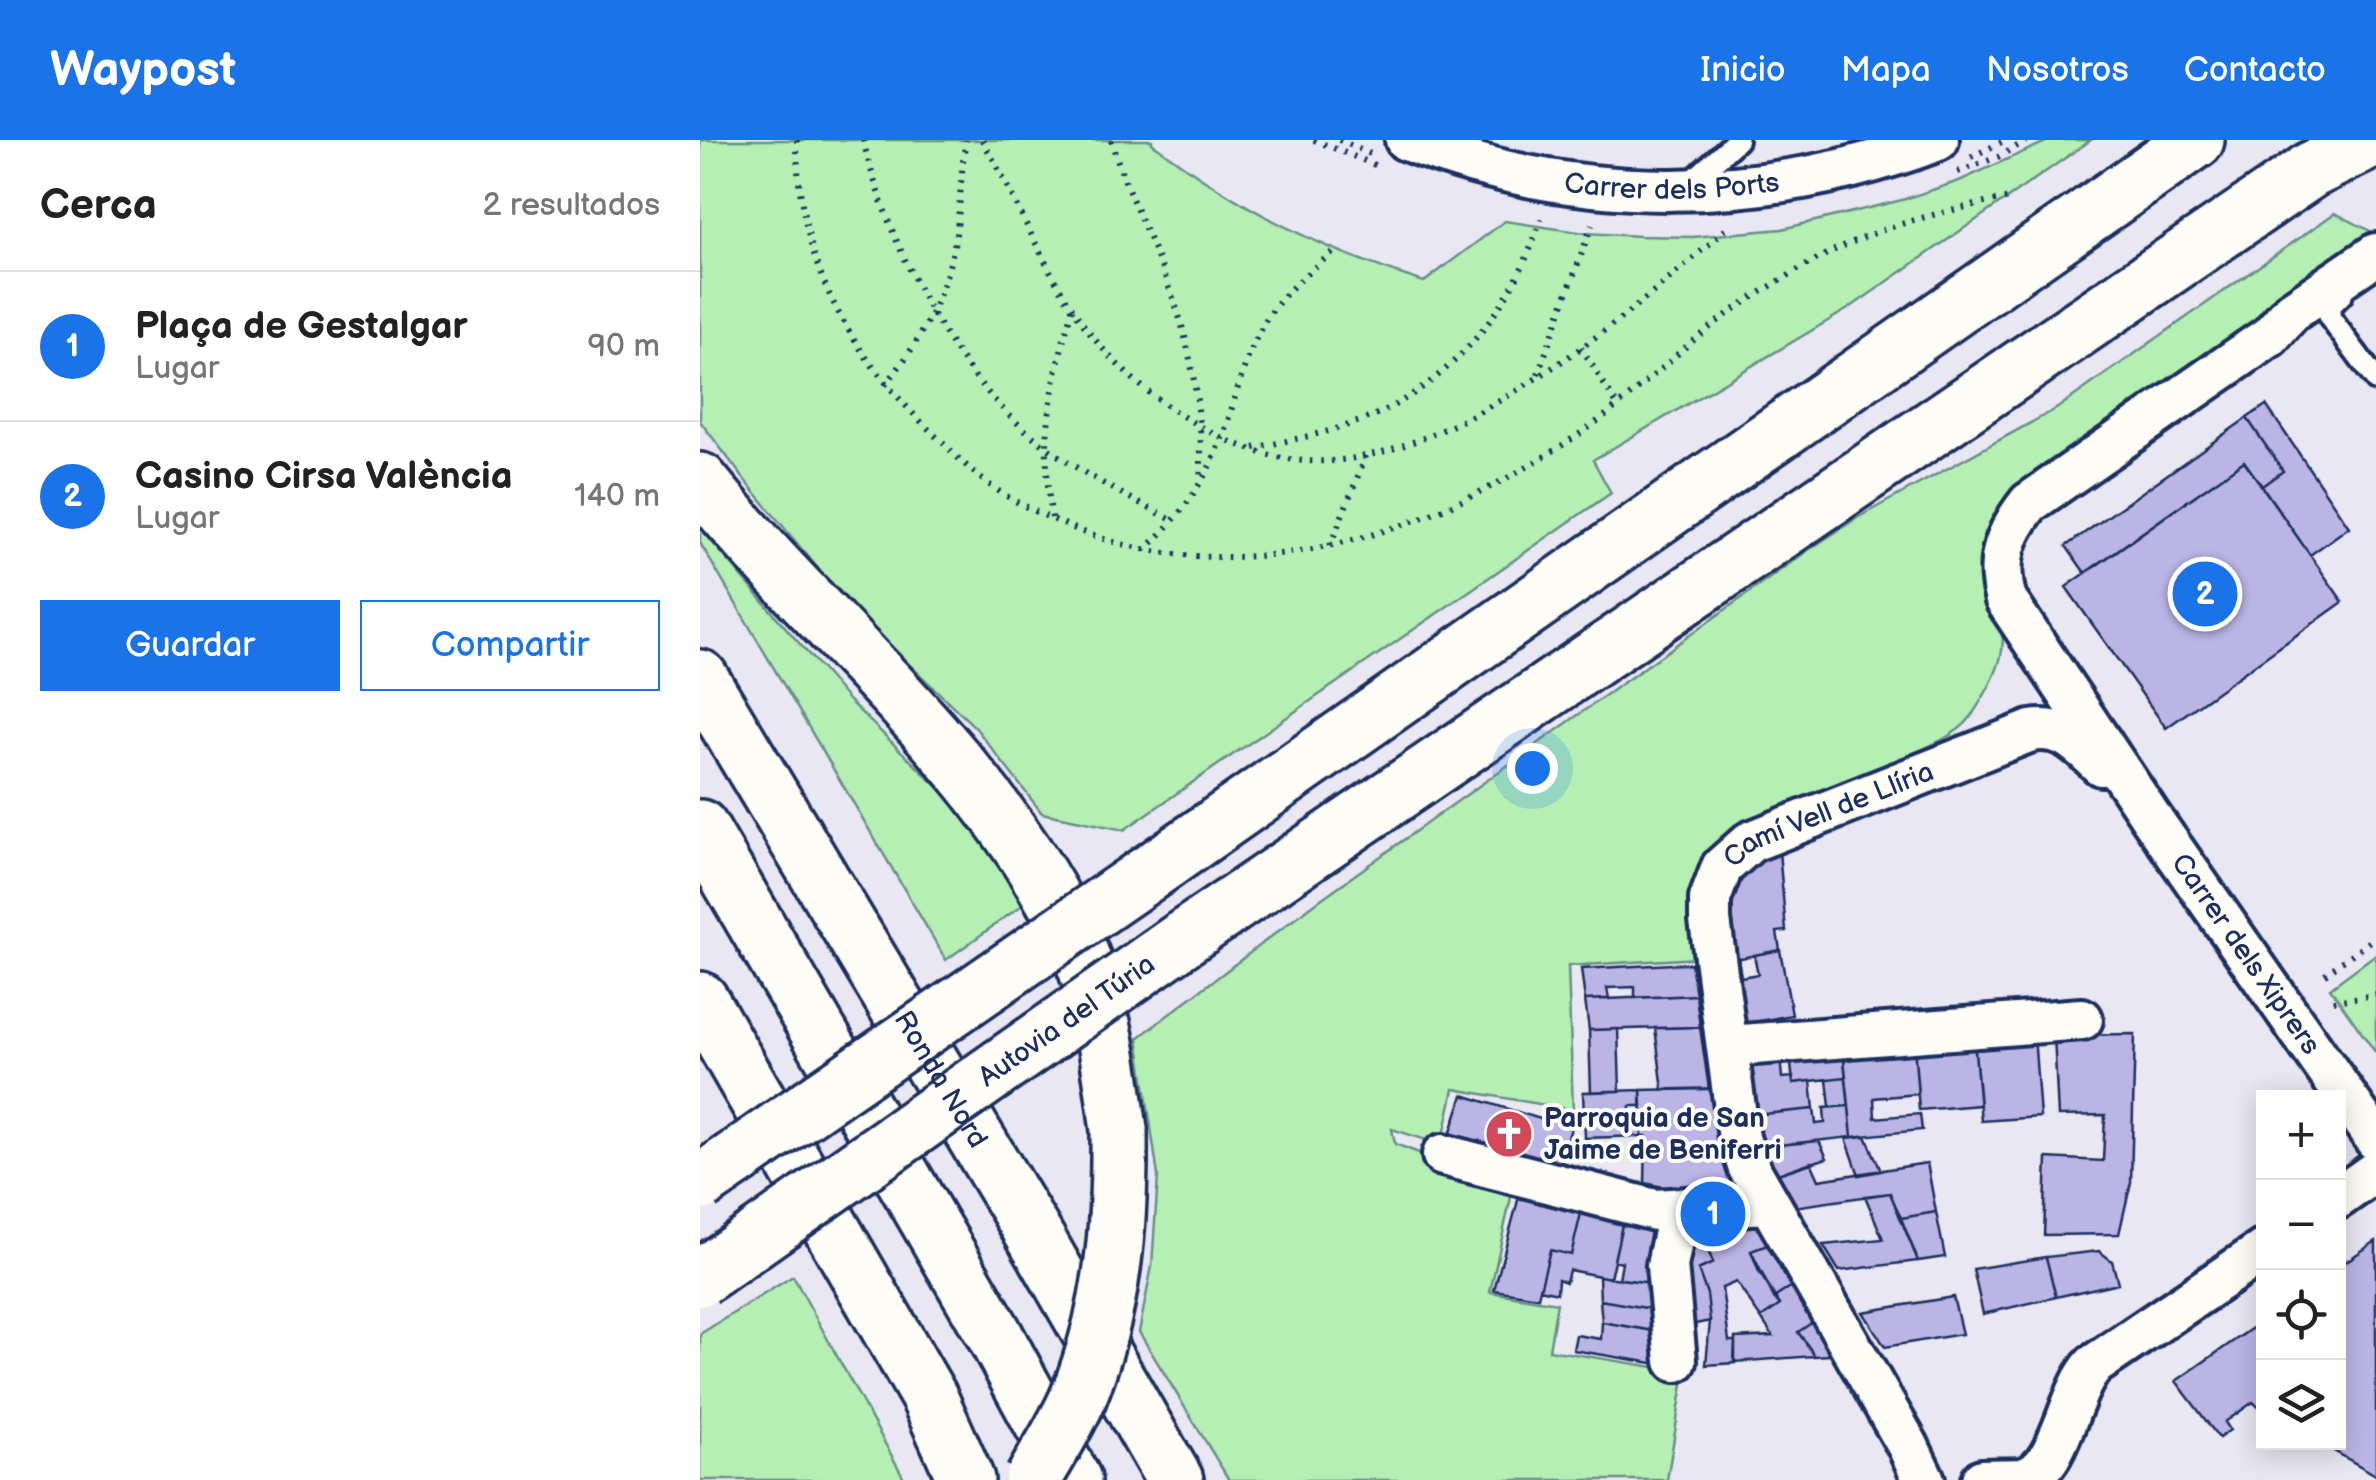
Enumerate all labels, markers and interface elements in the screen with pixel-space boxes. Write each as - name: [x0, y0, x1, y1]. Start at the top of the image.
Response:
- text: Waypost: [50, 42, 236, 99]
- text: Inicio: [1700, 49, 1786, 92]
- text: Mapa: [1841, 49, 1931, 92]
- text: Nosotros: [1986, 49, 2129, 92]
- text: Contacto: [2184, 49, 2326, 92]
- street label: Carrer dels Ports: [1562, 165, 1781, 206]
- text: Cerca: [40, 180, 157, 231]
- text: 2 resultados: [482, 186, 660, 225]
- text: Plaça de Gestalgar: [135, 304, 468, 349]
- text: 1: [66, 327, 79, 366]
- text: 90 m: [588, 327, 660, 366]
- text: Lugar: [135, 349, 219, 388]
- text: Casino Cirsa València: [135, 454, 513, 499]
- text: 2: [63, 477, 82, 516]
- text: 140 m: [574, 477, 660, 516]
- text: Lugar: [135, 499, 219, 538]
- pin: 2: [2172, 556, 2238, 632]
- button: Guardar: [40, 600, 340, 691]
- button: Compartir: [360, 600, 660, 691]
- your location: [1507, 743, 1558, 794]
- street label: Camí Vell de Llíria: [1717, 755, 1938, 874]
- street label: Carrer dels Xiprers: [2165, 847, 2328, 1061]
- street label: Autovia del Túria: [972, 947, 1161, 1094]
- street label: Ronda Nord: [887, 1005, 995, 1154]
- map controls: [2256, 1090, 2346, 1450]
- button: +: [2256, 1090, 2346, 1180]
- place label: Parroquia de San Jaime de Beniferri: [1544, 1102, 1782, 1167]
- church icon: Parroquia de San Jaime de Beniferri: [1483, 1108, 1535, 1160]
- pin: 1: [1680, 1176, 1746, 1252]
- button: −: [2256, 1180, 2346, 1270]
- button: locate: [2256, 1270, 2346, 1360]
- button: layers: [2256, 1360, 2346, 1450]

